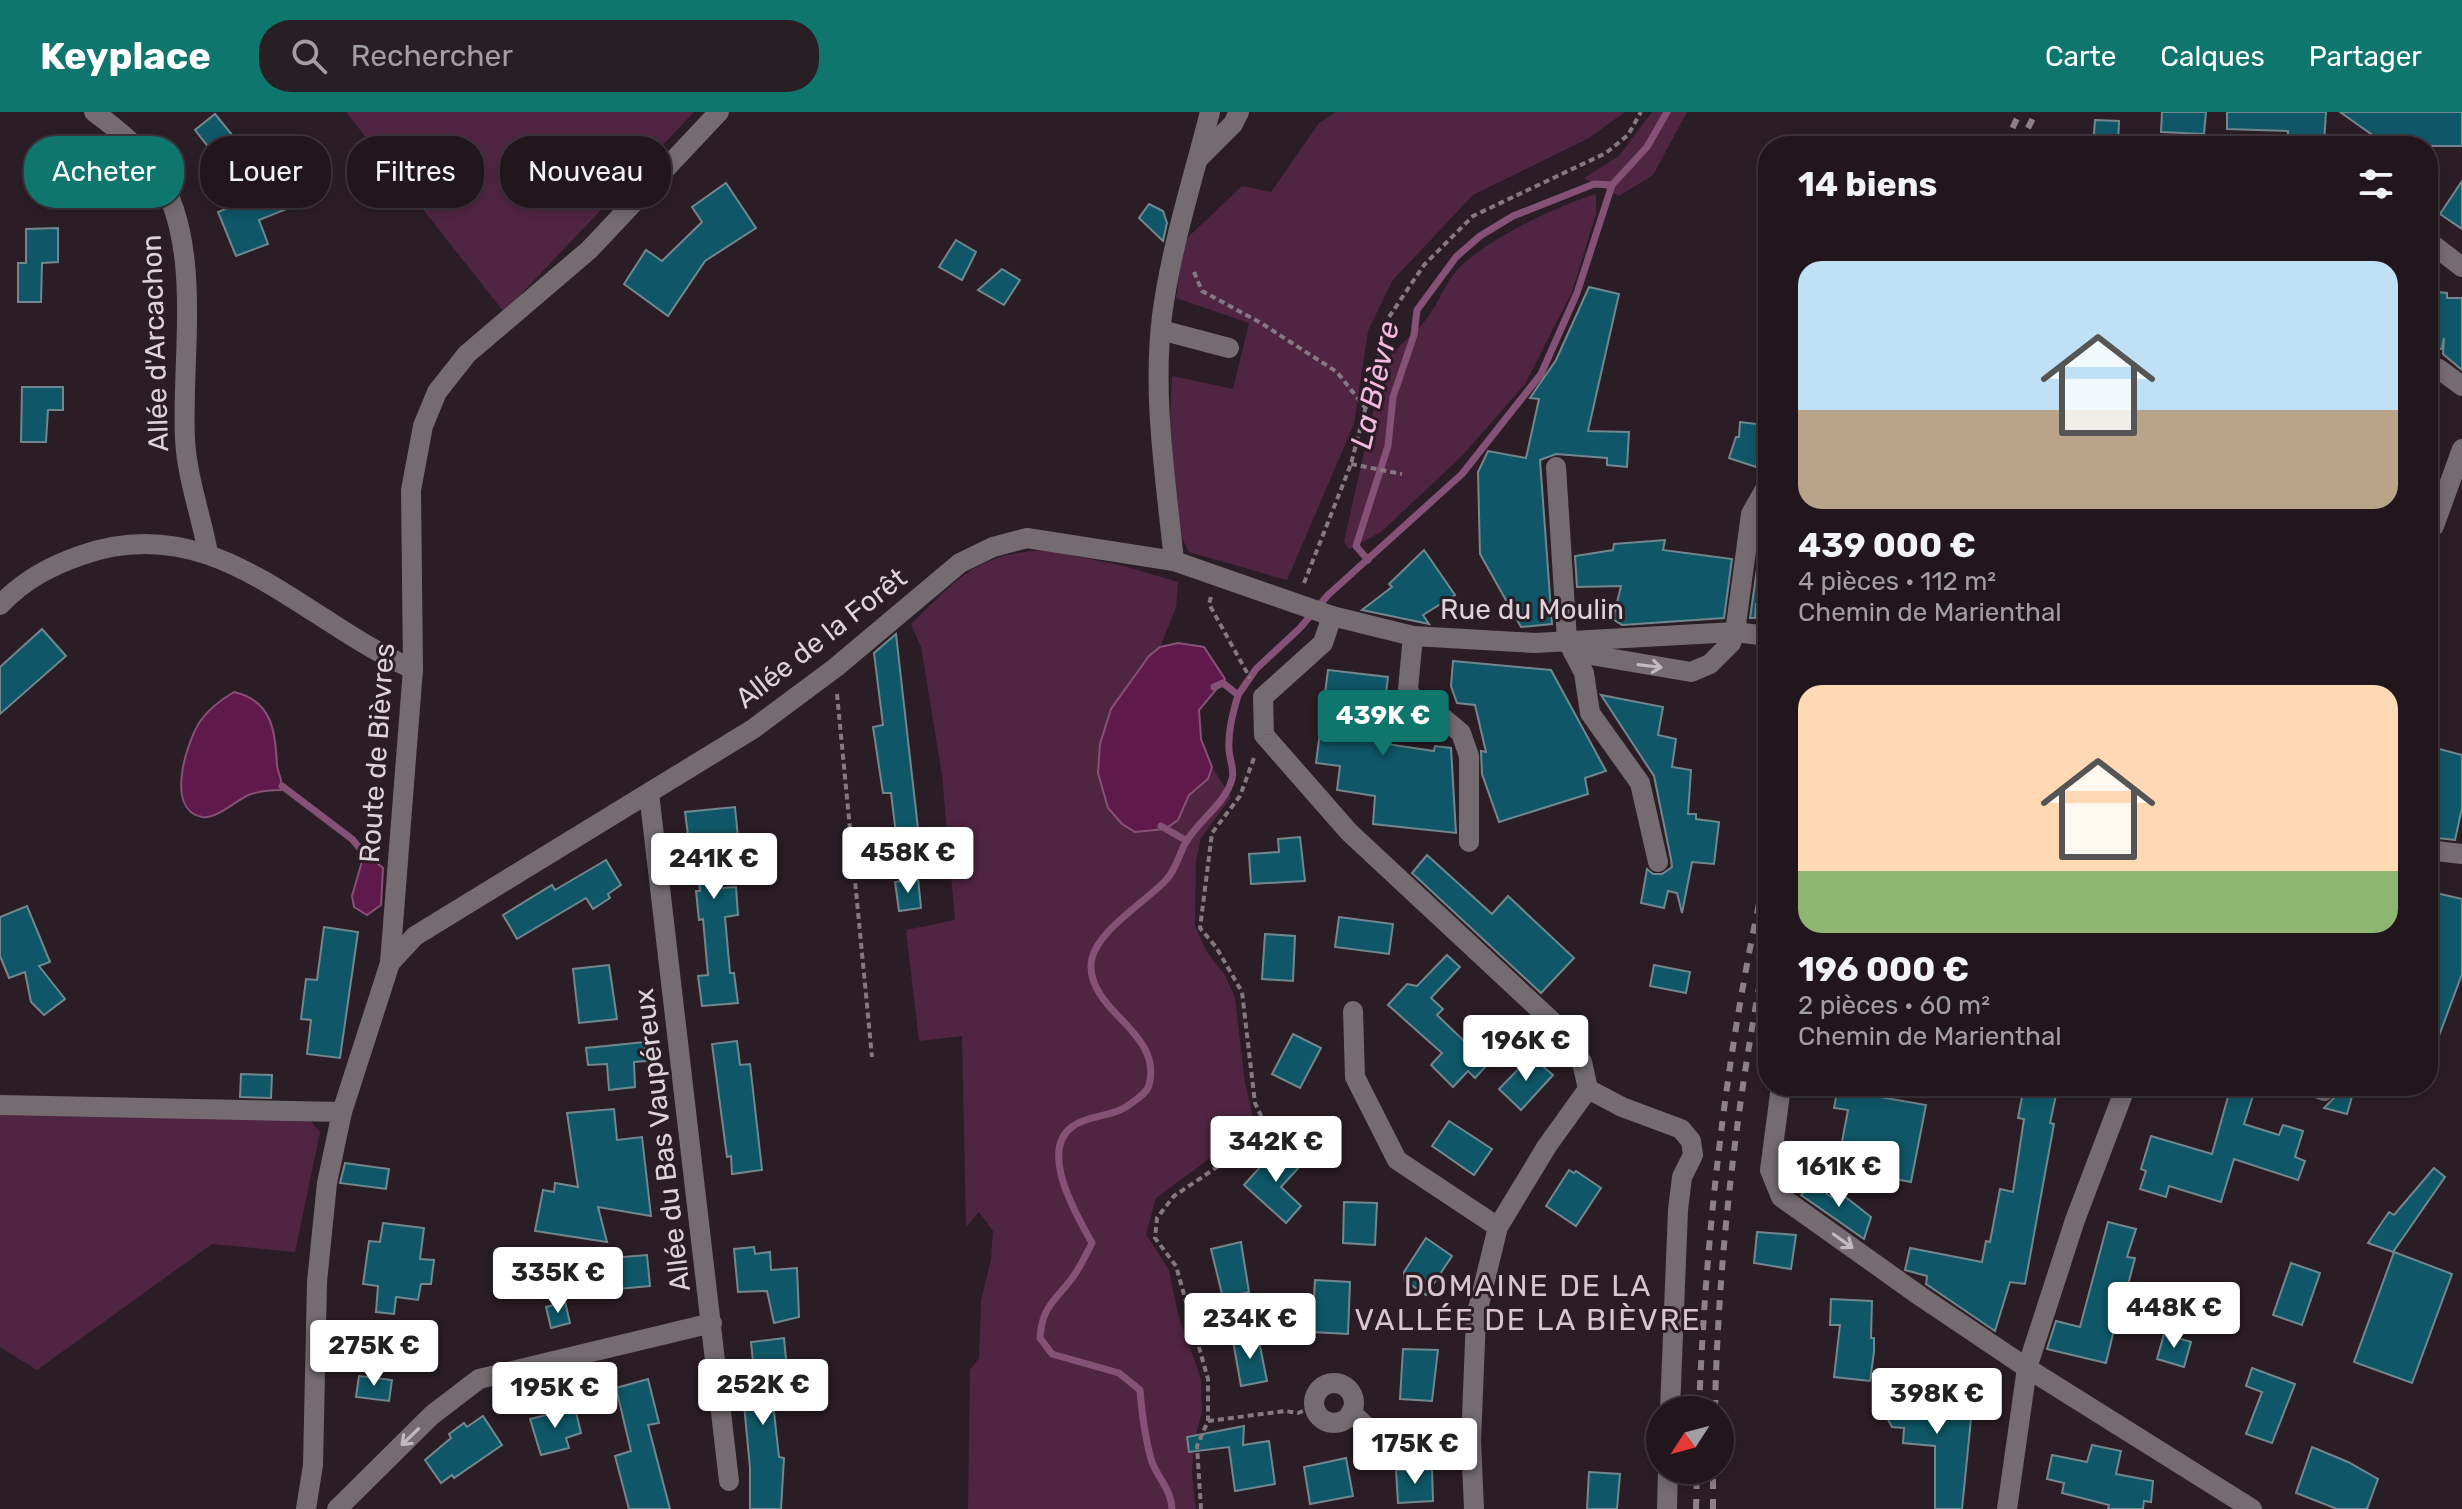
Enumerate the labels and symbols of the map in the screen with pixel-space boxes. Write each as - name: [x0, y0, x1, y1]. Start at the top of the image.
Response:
- street label: Allée d'Arcachon: [135, 234, 175, 452]
- water label: La Bièvre: [1343, 317, 1407, 452]
- street label: Allée de la Forêt: [729, 561, 913, 715]
- street label: Rue du Moulin: [1440, 593, 1624, 626]
- street label: Route de Bièvres: [353, 642, 401, 864]
- one-way arrow: [1637, 659, 1662, 674]
- pin: 439K €: [1318, 690, 1448, 758]
- pin: 458K €: [843, 827, 973, 895]
- pin: 241K €: [649, 833, 779, 901]
- street label: Allée du Bas Vaupéreux: [627, 987, 697, 1293]
- pin: 196K €: [1461, 1015, 1591, 1083]
- pin: 342K €: [1211, 1116, 1341, 1184]
- pin: 161K €: [1774, 1141, 1904, 1209]
- one-way arrow: [1832, 1233, 1853, 1250]
- pin: 335K €: [493, 1247, 623, 1315]
- district label: DOMAINE DE LA VALLÉE DE LA BIÈVRE: [1354, 1268, 1702, 1338]
- pin: 448K €: [2109, 1282, 2239, 1350]
- pin: 234K €: [1185, 1293, 1315, 1361]
- pin: 275K €: [309, 1320, 439, 1388]
- pin: 252K €: [698, 1359, 828, 1427]
- pin: 195K €: [490, 1362, 620, 1430]
- pin: 398K €: [1872, 1368, 2002, 1436]
- north arrow: [1646, 1396, 1734, 1484]
- pin: 175K €: [1350, 1418, 1480, 1486]
- one-way arrow: [401, 1427, 420, 1446]

